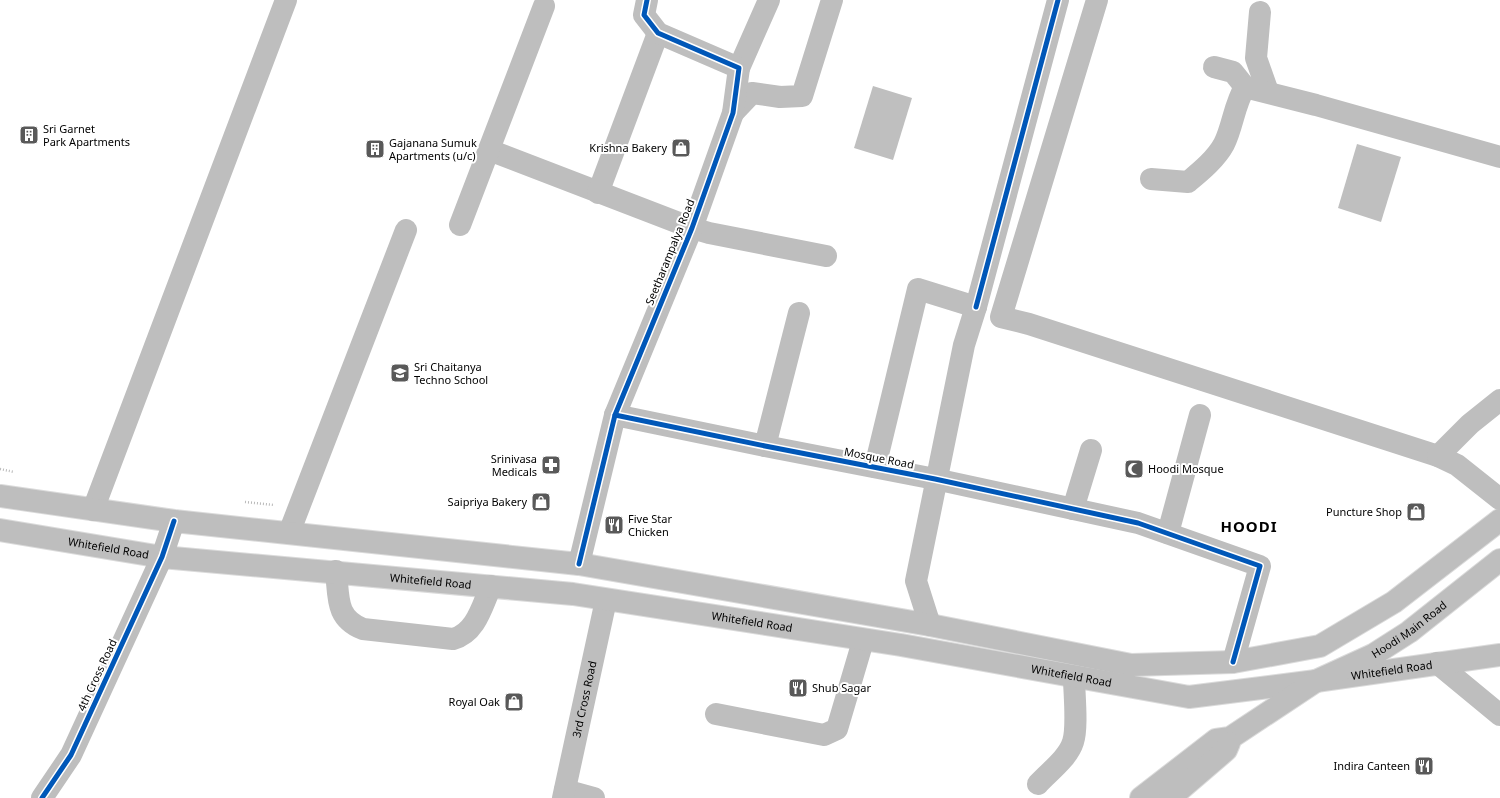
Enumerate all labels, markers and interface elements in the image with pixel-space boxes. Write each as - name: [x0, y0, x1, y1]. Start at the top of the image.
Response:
- place label: Sri Garnet Park Apartments: [43, 121, 130, 149]
- building icon: Sri Garnet Park Apartments: [18, 124, 40, 146]
- place label: Gajanana Sumuk Apartments (u/c): [389, 135, 477, 163]
- shop icon: Krishna Bakery: [670, 137, 692, 159]
- building icon: Gajanana Sumuk Apartments (u/c): [364, 138, 386, 160]
- place label: Krishna Bakery: [589, 140, 667, 155]
- street label: Seetharampalya Road: [641, 197, 698, 307]
- place label: Sri Chaitanya Techno School: [414, 359, 488, 387]
- school or university icon: Sri Chaitanya Techno School: [389, 362, 411, 384]
- street label: Mosque Road: [843, 443, 915, 472]
- place label: Srinivasa Medicals: [491, 451, 537, 479]
- pharmacy icon: Srinivasa Medicals: [540, 454, 562, 476]
- mosque icon: Hoodi Mosque: [1123, 458, 1145, 480]
- place label: Hoodi Mosque: [1148, 461, 1224, 476]
- shop icon: Saipriya Bakery: [530, 491, 552, 513]
- place label: Saipriya Bakery: [448, 494, 527, 509]
- shop icon: Puncture Shop: [1405, 501, 1427, 523]
- place label: Puncture Shop: [1326, 504, 1402, 519]
- place label: Five Star Chicken: [628, 511, 672, 539]
- restaurant icon: Five Star Chicken: [603, 514, 625, 536]
- district label: HOODI: [1220, 516, 1278, 536]
- street label: Whitefield Road: [67, 533, 150, 562]
- street label: Whitefield Road: [389, 570, 472, 592]
- street label: Hoodi Main Road: [1368, 597, 1449, 661]
- street label: Whitefield Road: [710, 608, 794, 635]
- street label: 4th Cross Road: [73, 636, 120, 713]
- street label: Whitefield Road: [1350, 657, 1433, 683]
- street label: 3rd Cross Road: [568, 659, 600, 739]
- street label: Whitefield Road: [1030, 661, 1113, 690]
- restaurant icon: Shub Sagar: [787, 677, 809, 699]
- place label: Shub Sagar: [812, 680, 871, 695]
- shop icon: Royal Oak: [503, 691, 525, 713]
- place label: Royal Oak: [449, 694, 500, 709]
- restaurant icon: Indira Canteen: [1413, 755, 1435, 777]
- place label: Indira Canteen: [1333, 758, 1410, 773]

